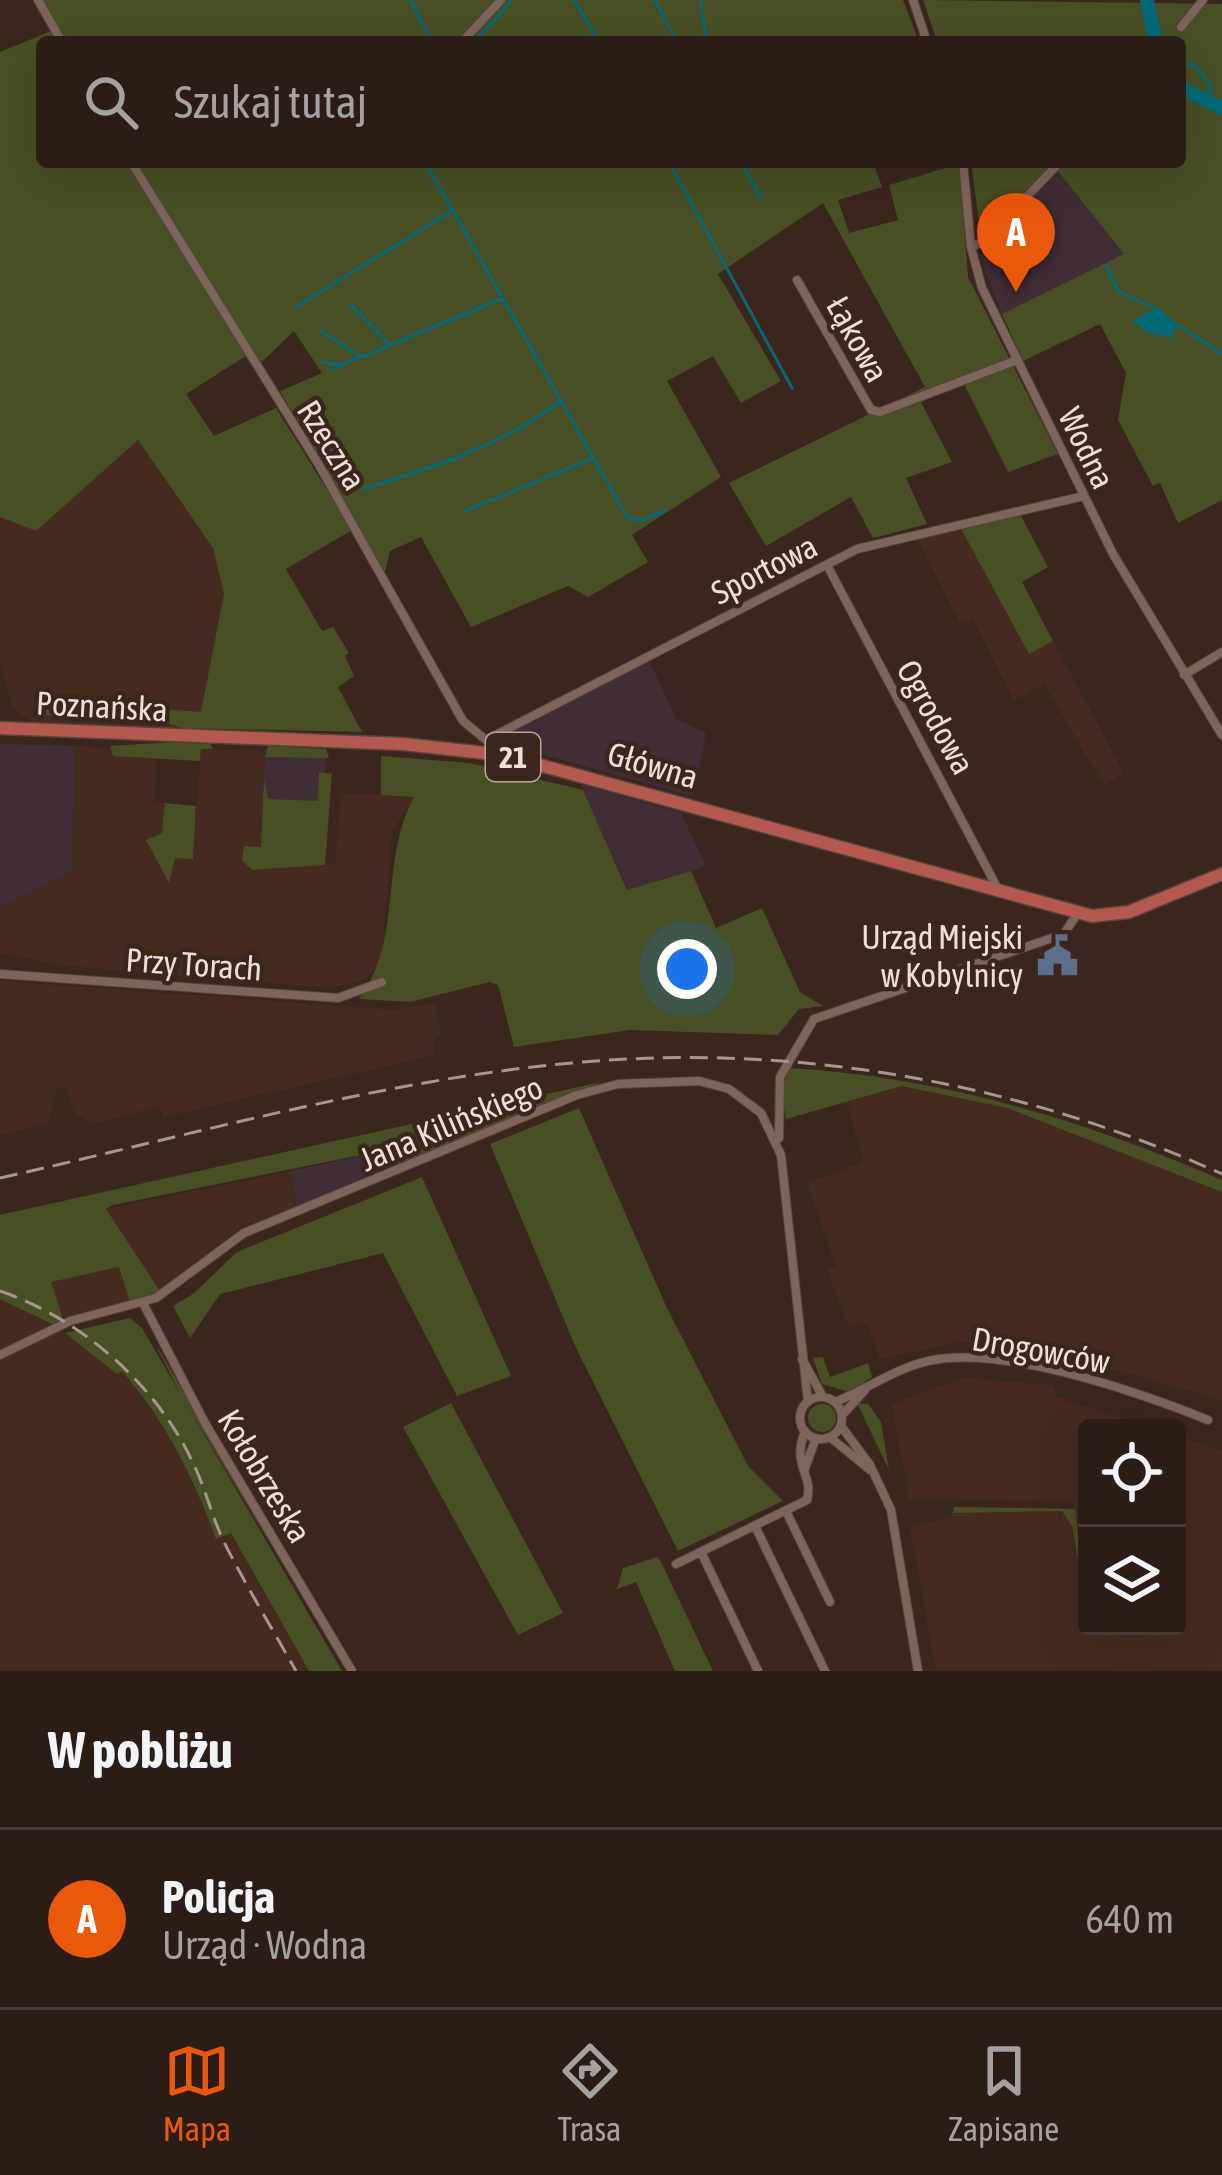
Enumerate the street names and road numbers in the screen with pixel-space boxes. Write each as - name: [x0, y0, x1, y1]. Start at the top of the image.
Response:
- street label: Łąkowa: [819, 290, 897, 388]
- street label: Rzeczna: [290, 393, 374, 497]
- street label: Wodna: [1051, 401, 1123, 495]
- street label: Sportowa: [705, 526, 823, 612]
- street label: Ogrodowa: [889, 653, 983, 781]
- street label: Poznańska: [35, 684, 169, 728]
- road number: 21: [486, 733, 540, 781]
- street label: Główna: [603, 734, 703, 796]
- street label: Przy Torach: [125, 940, 263, 988]
- street label: Jana Kilińskiego: [354, 1067, 548, 1179]
- street label: Drogowców: [969, 1319, 1113, 1381]
- street label: Kołobrzeska: [211, 1403, 319, 1549]

